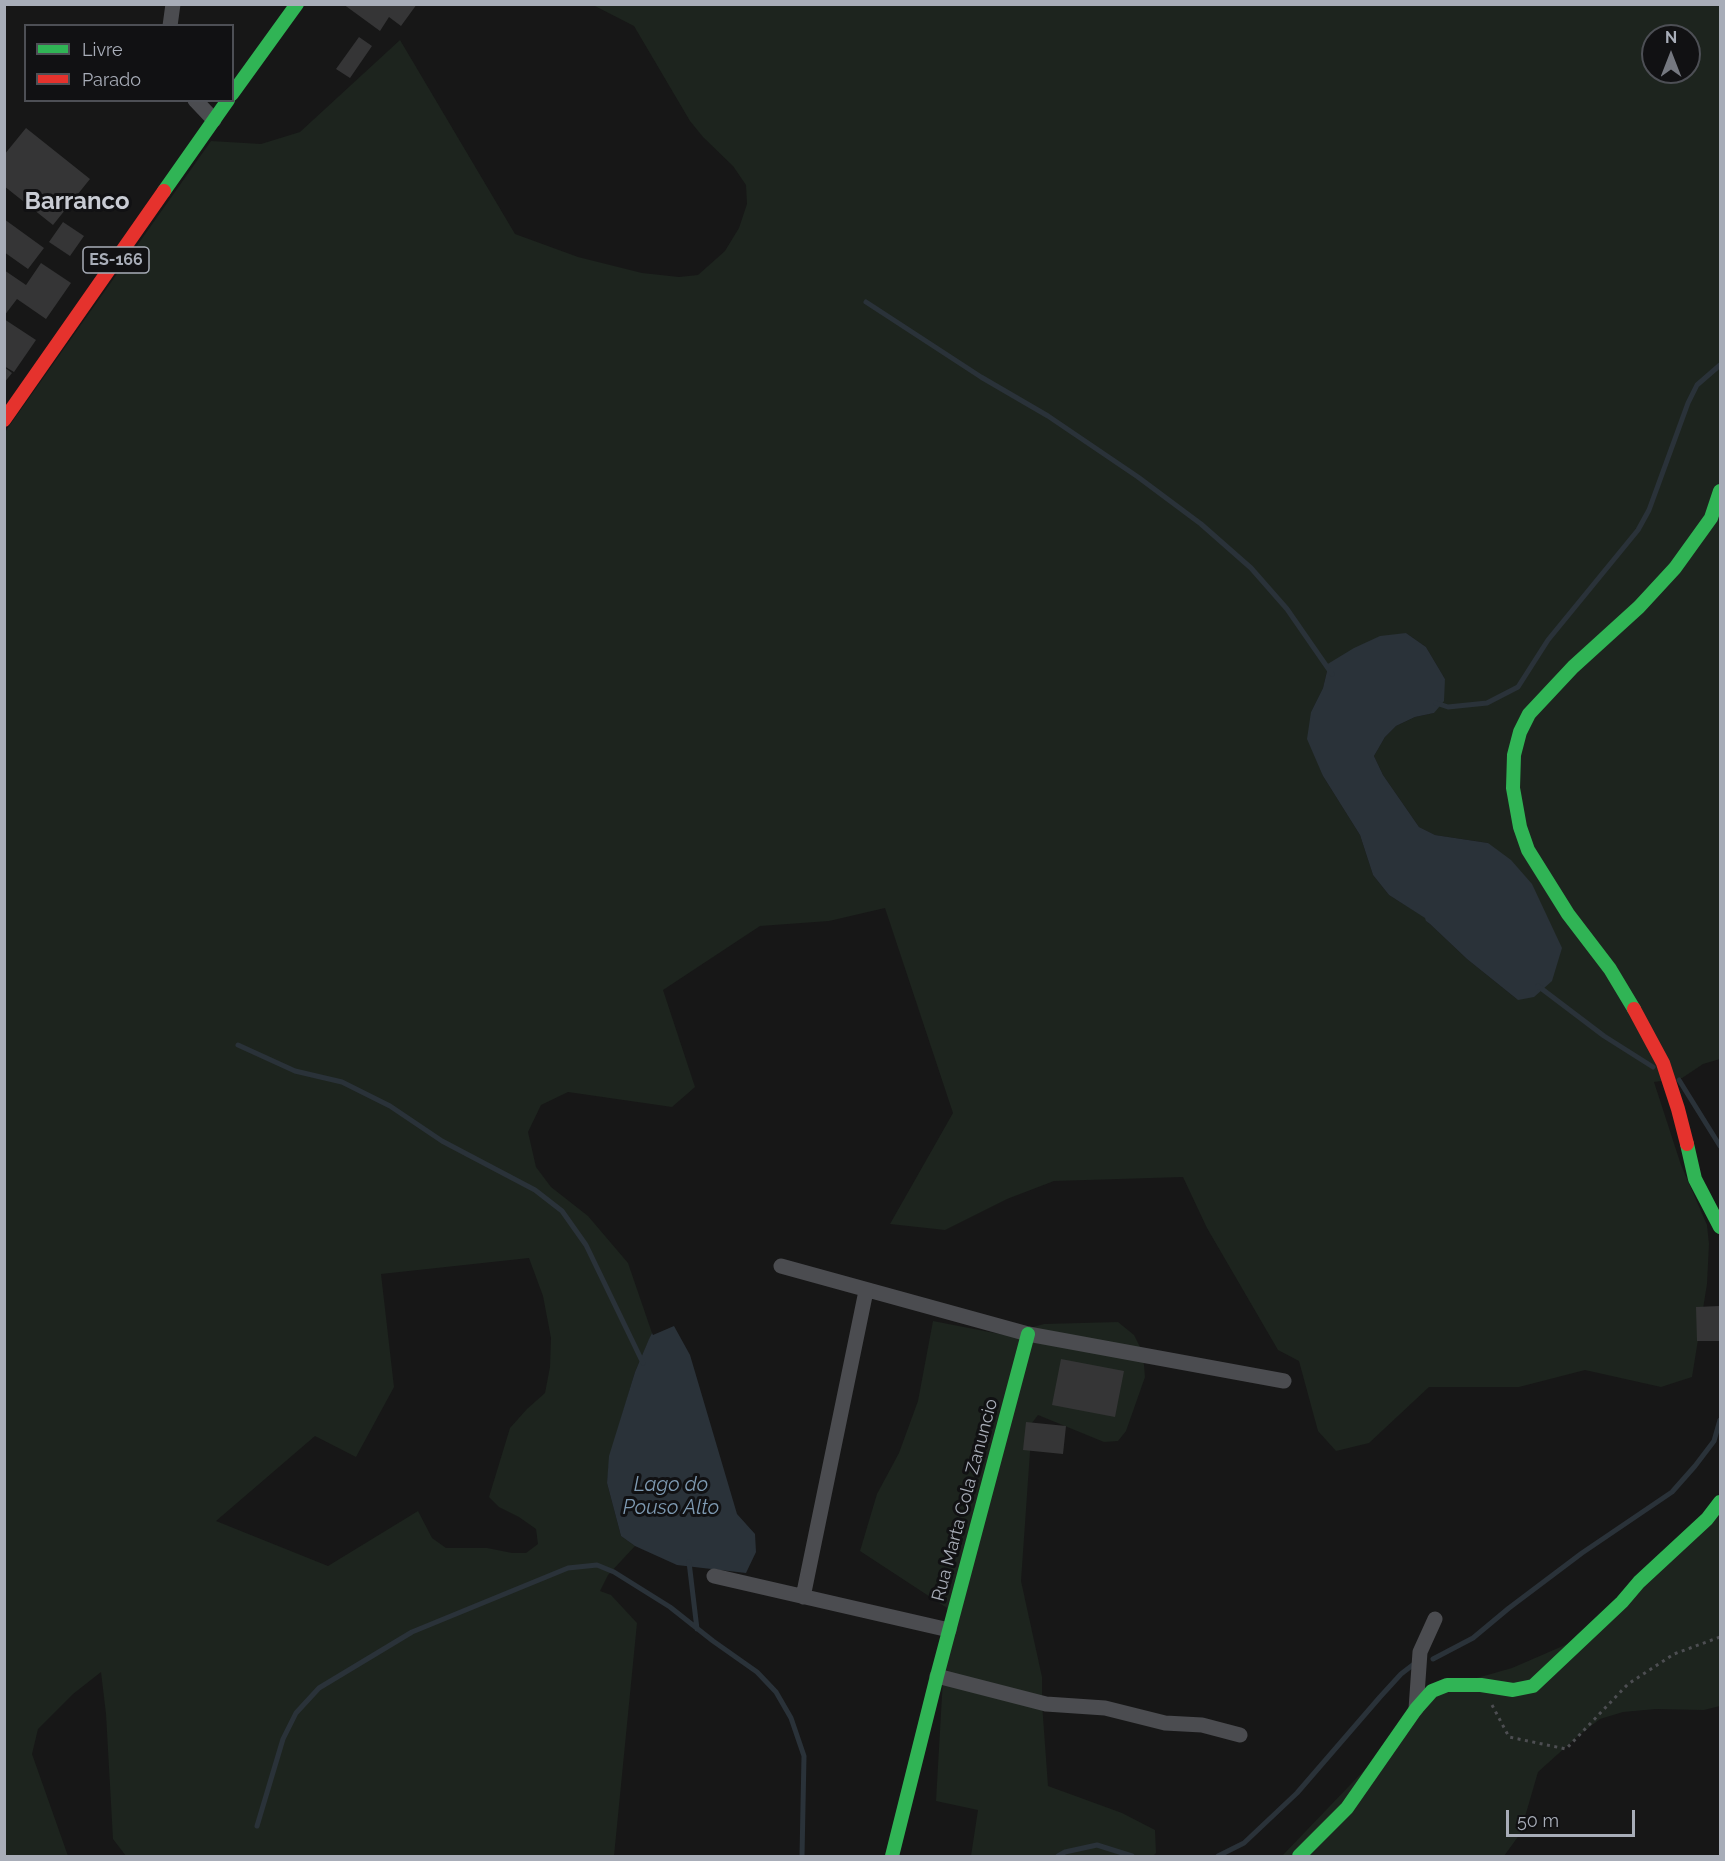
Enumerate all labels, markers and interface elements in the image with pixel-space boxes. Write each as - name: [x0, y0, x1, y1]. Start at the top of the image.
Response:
- legend: [24, 24, 234, 102]
- north arrow: [1641, 24, 1701, 84]
- text: N: [1665, 28, 1677, 47]
- text: Livre: [82, 39, 123, 60]
- text: Parado: [82, 69, 141, 90]
- district label: Barranco: [25, 188, 129, 216]
- road number: ES-166: [83, 247, 149, 273]
- street label: Rua Marta Cola Zanuncio: [928, 1396, 1002, 1604]
- water label: Lago do Pouso Alto: [623, 1473, 719, 1520]
- scale bar: [1509, 1798, 1638, 1836]
- text: 50 m: [1517, 1810, 1559, 1831]

